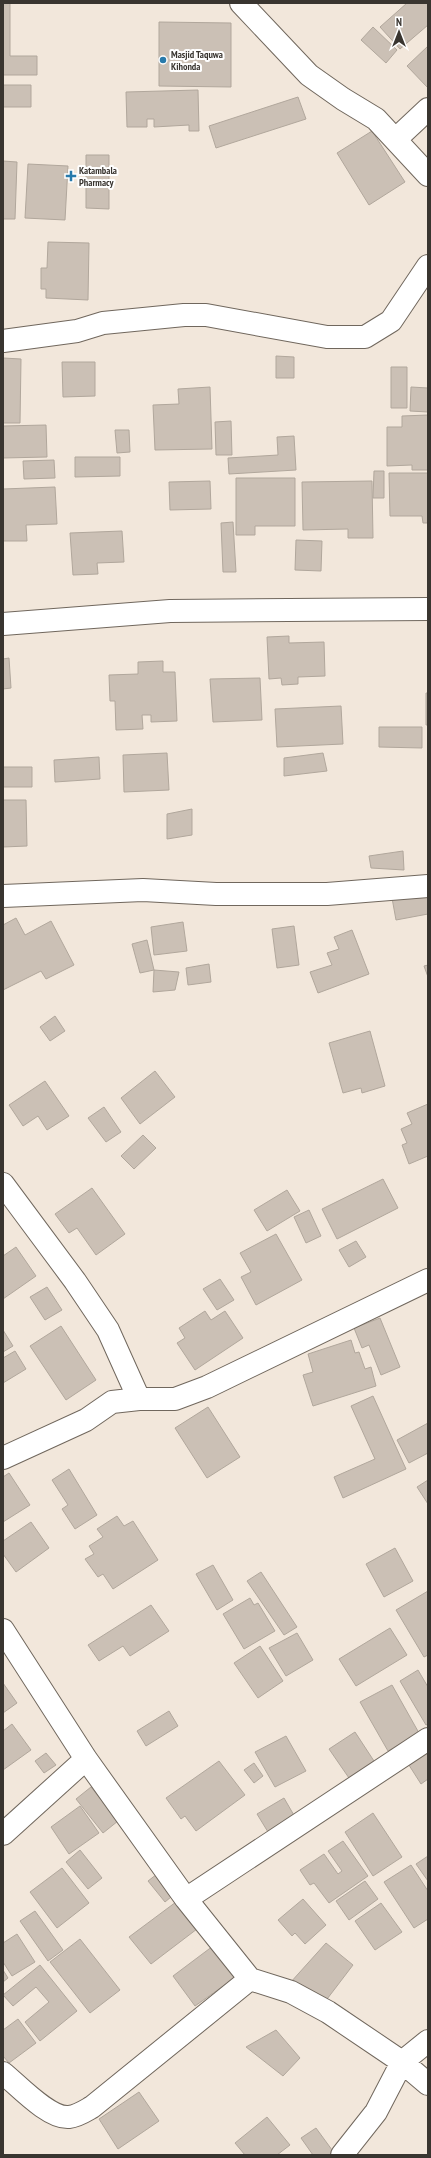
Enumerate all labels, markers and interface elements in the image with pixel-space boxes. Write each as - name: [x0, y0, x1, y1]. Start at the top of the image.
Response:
- north arrow: [379, 12, 419, 52]
- text: N: [396, 15, 402, 29]
- place label: Masjid Taquwa Kihonda: [171, 48, 223, 73]
- marker: Masjid Taquwa Kihonda: [158, 55, 168, 65]
- place label: Katambala Pharmacy: [79, 164, 117, 189]
- marker: Katambala Pharmacy: [66, 171, 76, 181]

